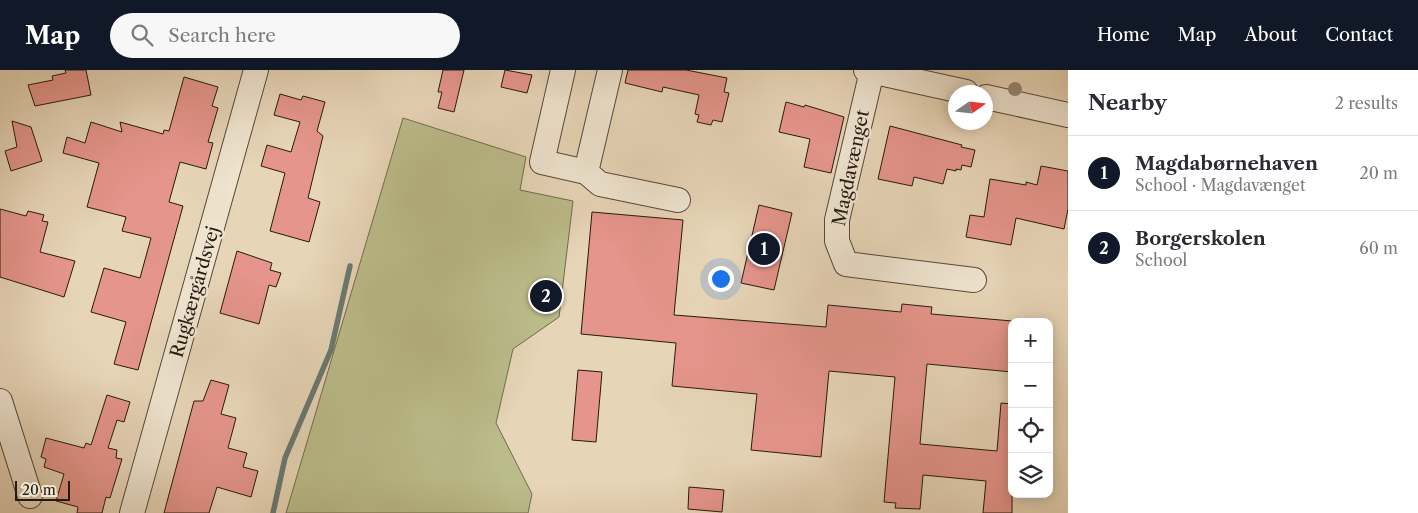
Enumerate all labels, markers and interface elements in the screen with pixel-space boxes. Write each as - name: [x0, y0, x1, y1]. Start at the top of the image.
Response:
- search box: [110, 13, 460, 58]
- text: Map: [25, 21, 80, 50]
- icon: search: [128, 21, 156, 49]
- text: Search here: [168, 24, 276, 47]
- text: Home: [1097, 24, 1150, 46]
- text: Map: [1178, 24, 1216, 46]
- text: About: [1244, 24, 1297, 46]
- text: Contact: [1325, 24, 1393, 46]
- north arrow: [948, 85, 993, 130]
- text: Nearby: [1088, 90, 1167, 115]
- text: 2 results: [1335, 93, 1398, 113]
- street label: Magdavænget: [828, 107, 874, 228]
- text: Magdabørnehaven: [1135, 152, 1318, 175]
- text: 1: [1100, 163, 1108, 183]
- text: 20 m: [1359, 163, 1398, 183]
- text: School · Magdavænget: [1135, 175, 1306, 195]
- street label: Rugkærgårdsvej: [166, 224, 224, 360]
- text: Borgerskolen: [1135, 227, 1266, 250]
- pin: 1: [748, 230, 780, 268]
- text: 2: [1099, 238, 1109, 258]
- text: 60 m: [1359, 238, 1398, 258]
- text: School: [1135, 250, 1187, 270]
- your location: [708, 266, 734, 292]
- pin: 2: [530, 277, 562, 315]
- map controls: [1008, 318, 1053, 498]
- button: +: [1008, 318, 1053, 363]
- button: −: [1008, 363, 1053, 408]
- button: locate: [1008, 408, 1053, 453]
- button: layers: [1008, 453, 1053, 498]
- scale bar: [15, 478, 70, 501]
- text: 20 m: [22, 481, 56, 499]

